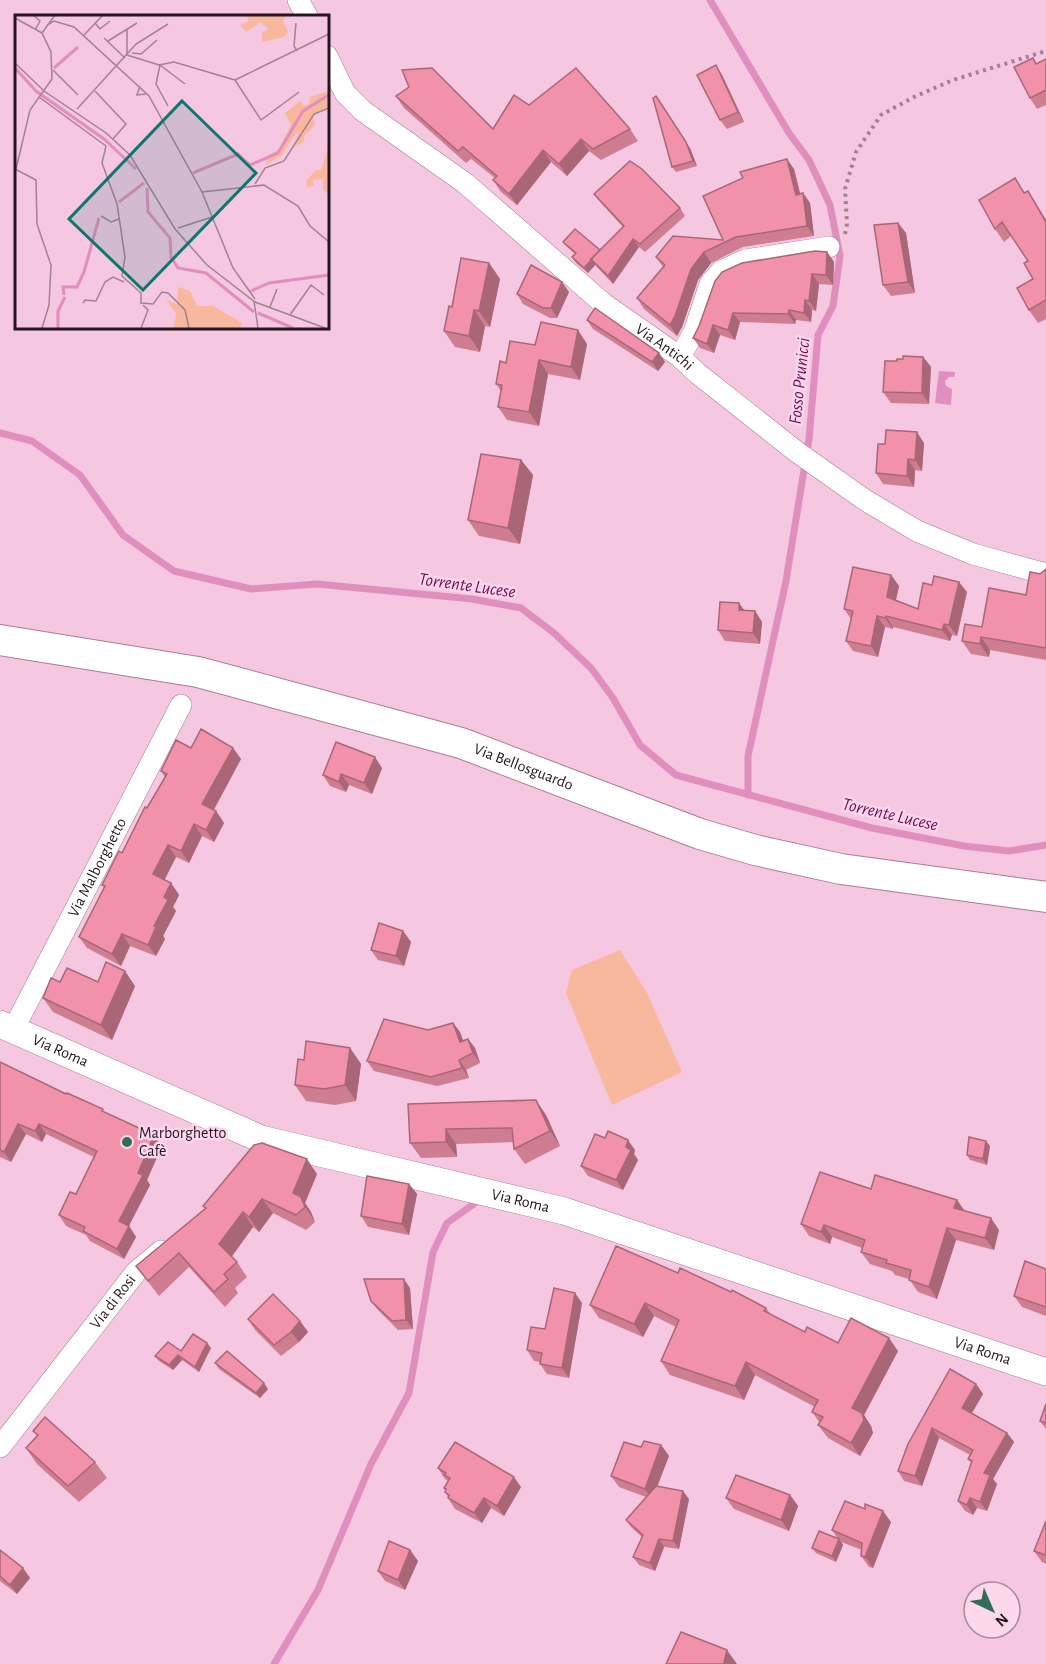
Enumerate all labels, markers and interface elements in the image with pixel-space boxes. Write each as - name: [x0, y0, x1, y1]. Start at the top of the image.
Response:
- inset map: [15, 15, 328, 328]
- street label: Via Antichi: [633, 321, 697, 373]
- water label: Fosso Prunicci: [786, 337, 814, 425]
- water label: Torrente Lucese: [417, 570, 517, 602]
- street label: Via Bellosguardo: [472, 741, 576, 793]
- water label: Torrente Lucese: [840, 795, 940, 835]
- street label: Via Malborghetto: [65, 815, 129, 920]
- street label: Via Roma: [30, 1031, 91, 1070]
- place label: Marborghetto Cafè: [139, 1125, 226, 1159]
- marker: Marborghetto Cafè: [120, 1135, 134, 1149]
- street label: Via Roma: [490, 1186, 551, 1215]
- street label: Via di Rosi: [87, 1272, 139, 1332]
- street label: Via Roma: [952, 1334, 1013, 1368]
- north arrow: [962, 1580, 1022, 1640]
- text: N: [992, 1610, 1011, 1630]

